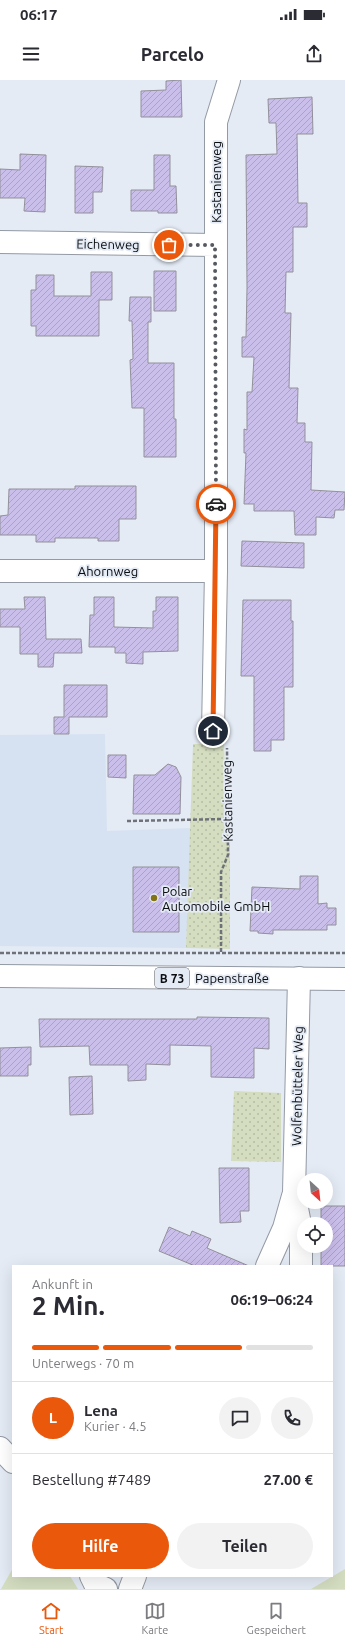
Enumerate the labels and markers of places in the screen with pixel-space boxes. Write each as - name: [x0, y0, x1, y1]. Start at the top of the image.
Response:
- pin: [152, 228, 186, 262]
- pin: [196, 714, 230, 748]
- place label: Polar Automobile GmbH: [162, 884, 270, 913]
- marker: Polar Automobile GmbH: [149, 893, 159, 903]

